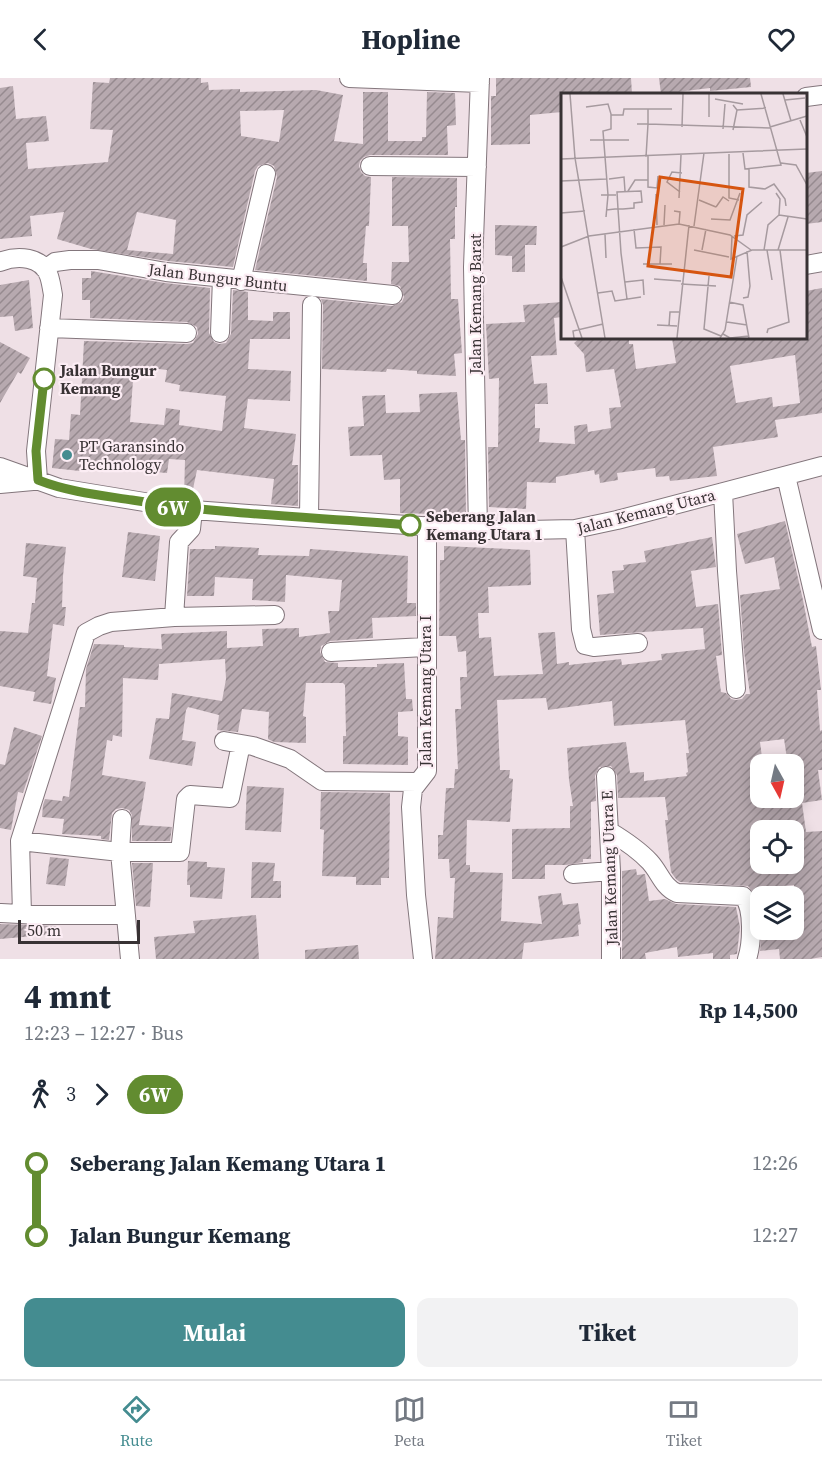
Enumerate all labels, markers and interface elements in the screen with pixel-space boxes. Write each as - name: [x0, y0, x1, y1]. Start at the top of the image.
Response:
- text: Hopline: [361, 21, 461, 58]
- icon: back: [24, 23, 57, 56]
- icon: heart: [765, 23, 798, 56]
- inset map: [561, 93, 807, 339]
- street label: Jalan Kemang Barat: [464, 233, 486, 375]
- street label: Jalan Bungur Buntu: [146, 257, 289, 296]
- place label: Jalan Bungur Kemang: [59, 359, 157, 399]
- marker: Jalan Bungur Kemang: [33, 368, 55, 390]
- place label: PT Garansindo Technology: [79, 435, 184, 475]
- marker: PT Garansindo Technology: [60, 448, 74, 462]
- street label: Jalan Kemang Utara: [574, 483, 718, 539]
- line badge: 6W: [146, 488, 200, 526]
- text: 6W: [157, 493, 189, 522]
- place label: Seberang Jalan Kemang Utara 1: [426, 505, 543, 545]
- marker: Seberang Jalan Kemang Utara 1: [399, 514, 421, 536]
- street label: Jalan Kemang Utara I: [414, 615, 436, 768]
- north arrow: [750, 754, 804, 808]
- map controls: [750, 754, 804, 940]
- street label: Jalan Kemang Utara E: [595, 790, 623, 947]
- button: locate: [750, 820, 804, 874]
- button: layers: [750, 886, 804, 940]
- scale bar: [18, 917, 140, 944]
- text: 50 m: [27, 919, 61, 941]
- text: 4 mnt: [24, 974, 111, 1019]
- text: Rp 14,500: [699, 995, 798, 1025]
- text: 12:23 – 12:27 · Bus: [24, 1019, 183, 1047]
- icon: walk: [24, 1078, 57, 1111]
- icon: forward: [85, 1078, 118, 1111]
- text: 3: [66, 1080, 76, 1108]
- text: 6W: [139, 1080, 171, 1109]
- text: Seberang Jalan Kemang Utara 1: [70, 1148, 387, 1178]
- text: 12:26: [752, 1149, 798, 1177]
- text: Jalan Bungur Kemang: [70, 1220, 291, 1250]
- text: 12:27: [752, 1221, 798, 1249]
- button: Mulai: [24, 1298, 405, 1367]
- button: Tiket: [417, 1298, 798, 1367]
- tab: Rute: [120, 1393, 153, 1451]
- tab: Peta: [393, 1393, 426, 1451]
- tab: Tiket: [666, 1393, 702, 1451]

